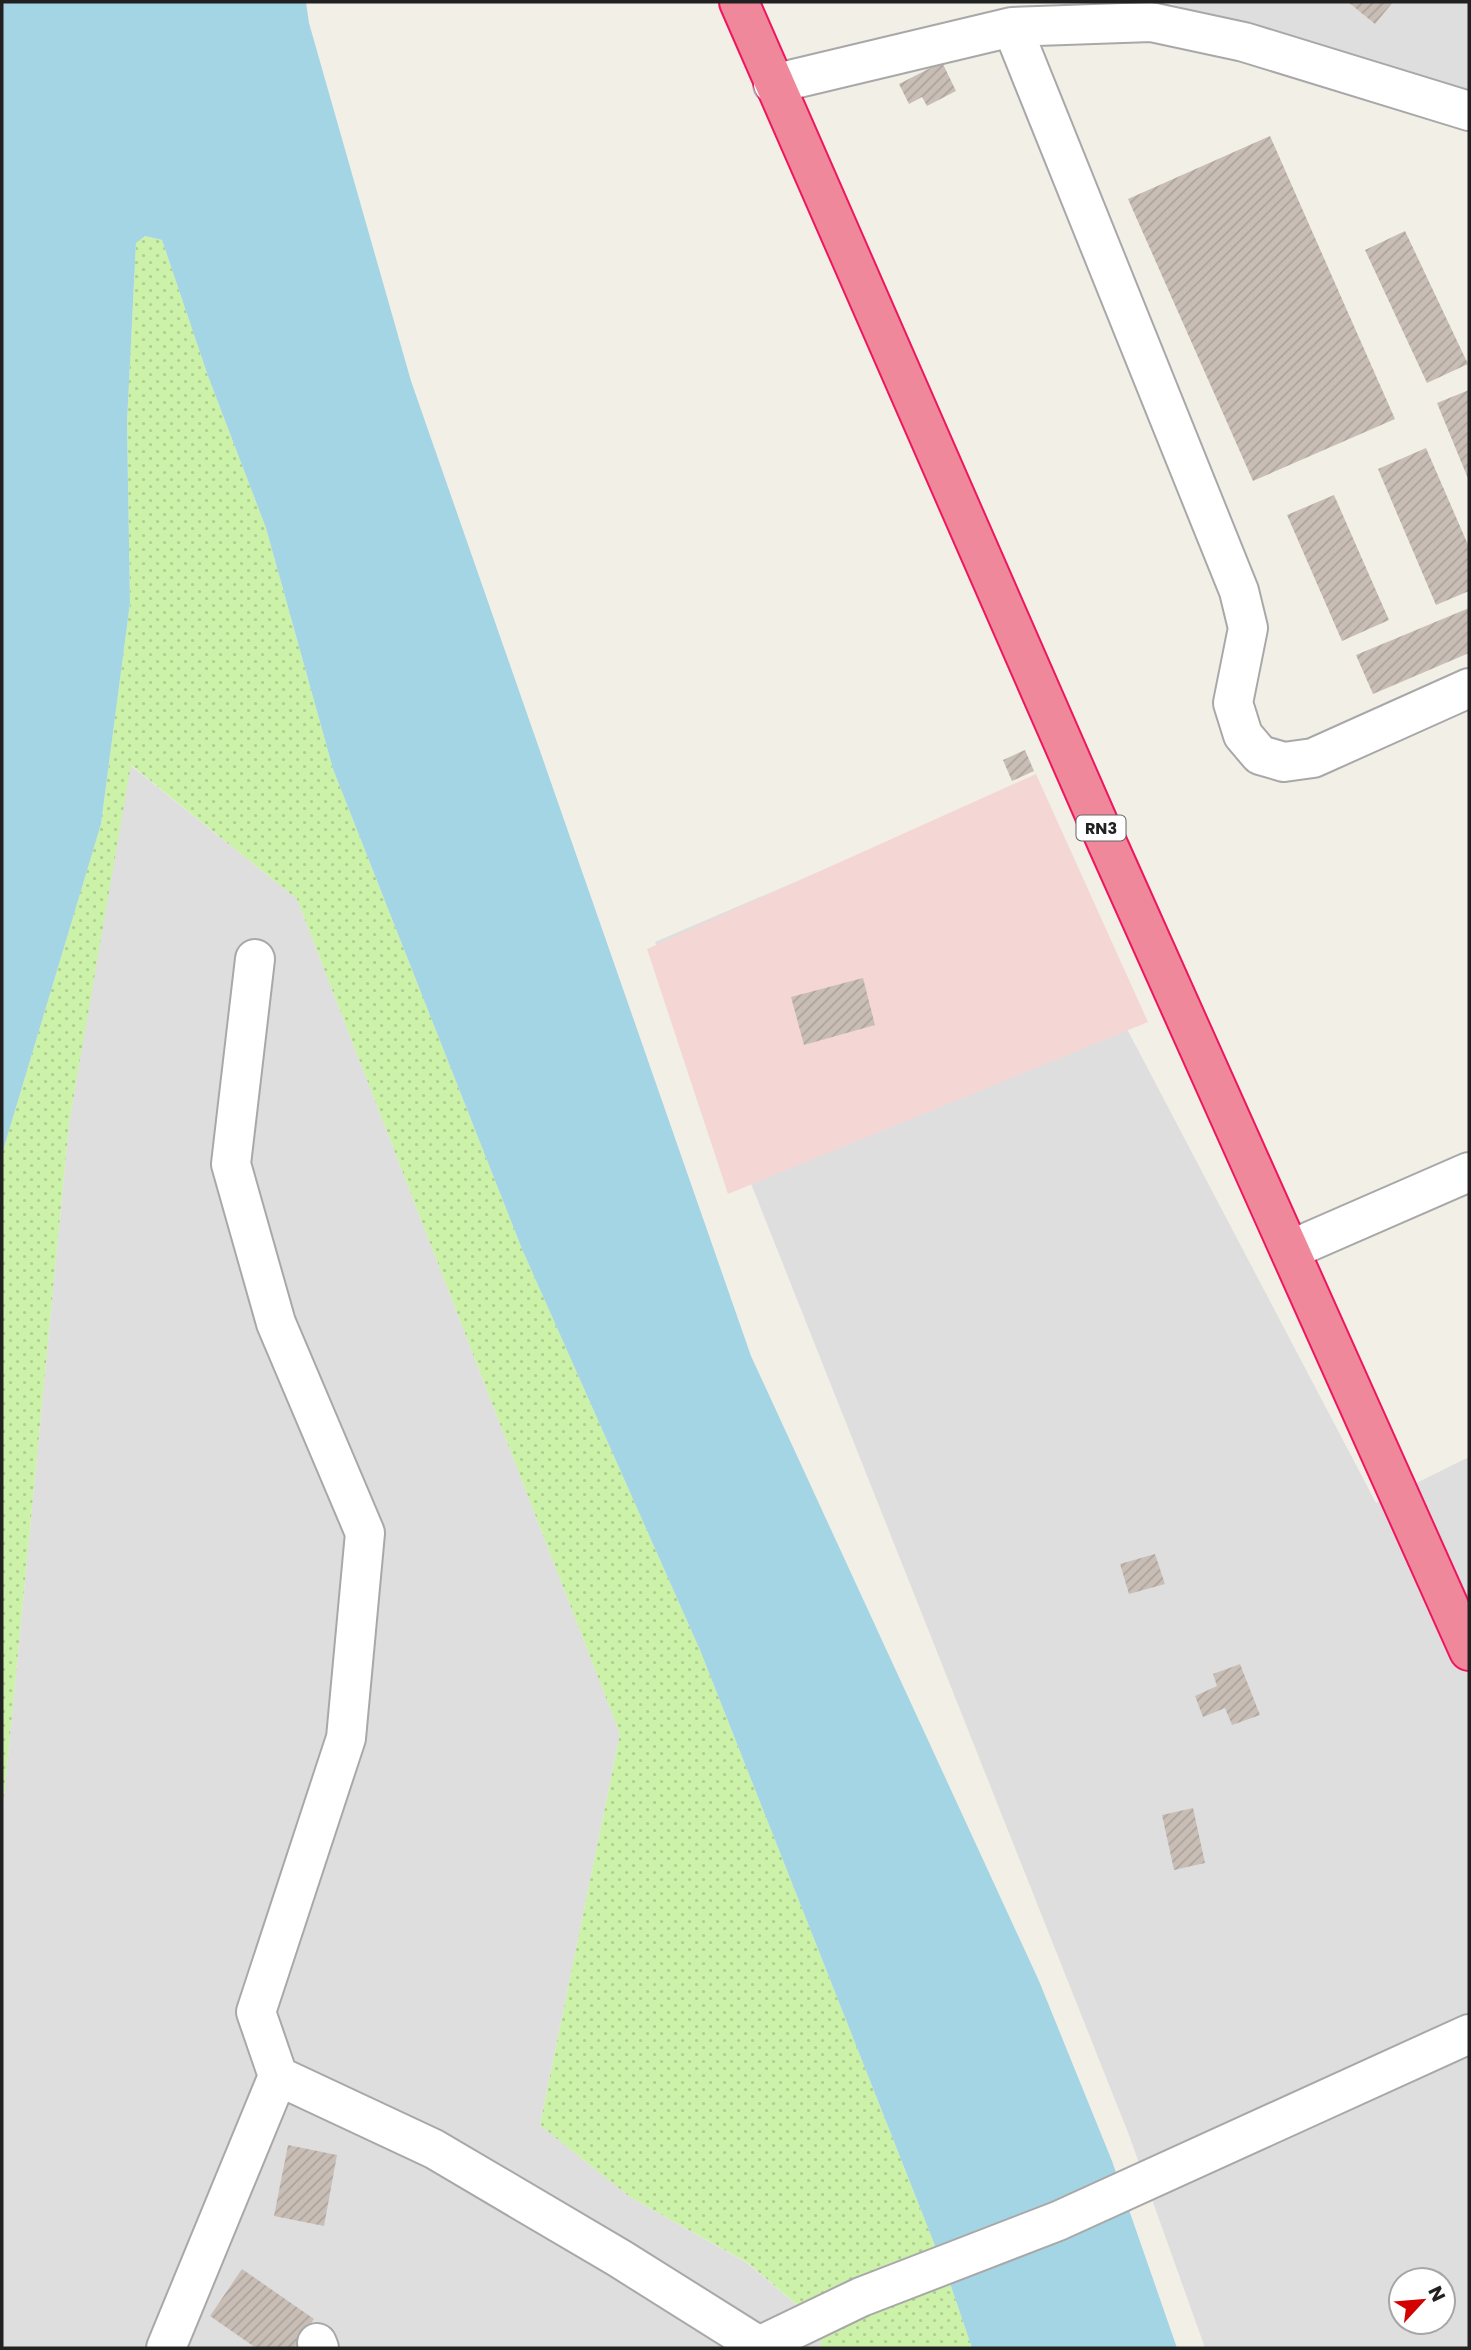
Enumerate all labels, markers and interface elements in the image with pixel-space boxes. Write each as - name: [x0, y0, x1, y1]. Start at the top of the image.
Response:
- road number: RN3: [1076, 816, 1126, 841]
- north arrow: [1387, 2266, 1457, 2336]
- text: N: [1422, 2281, 1452, 2306]

